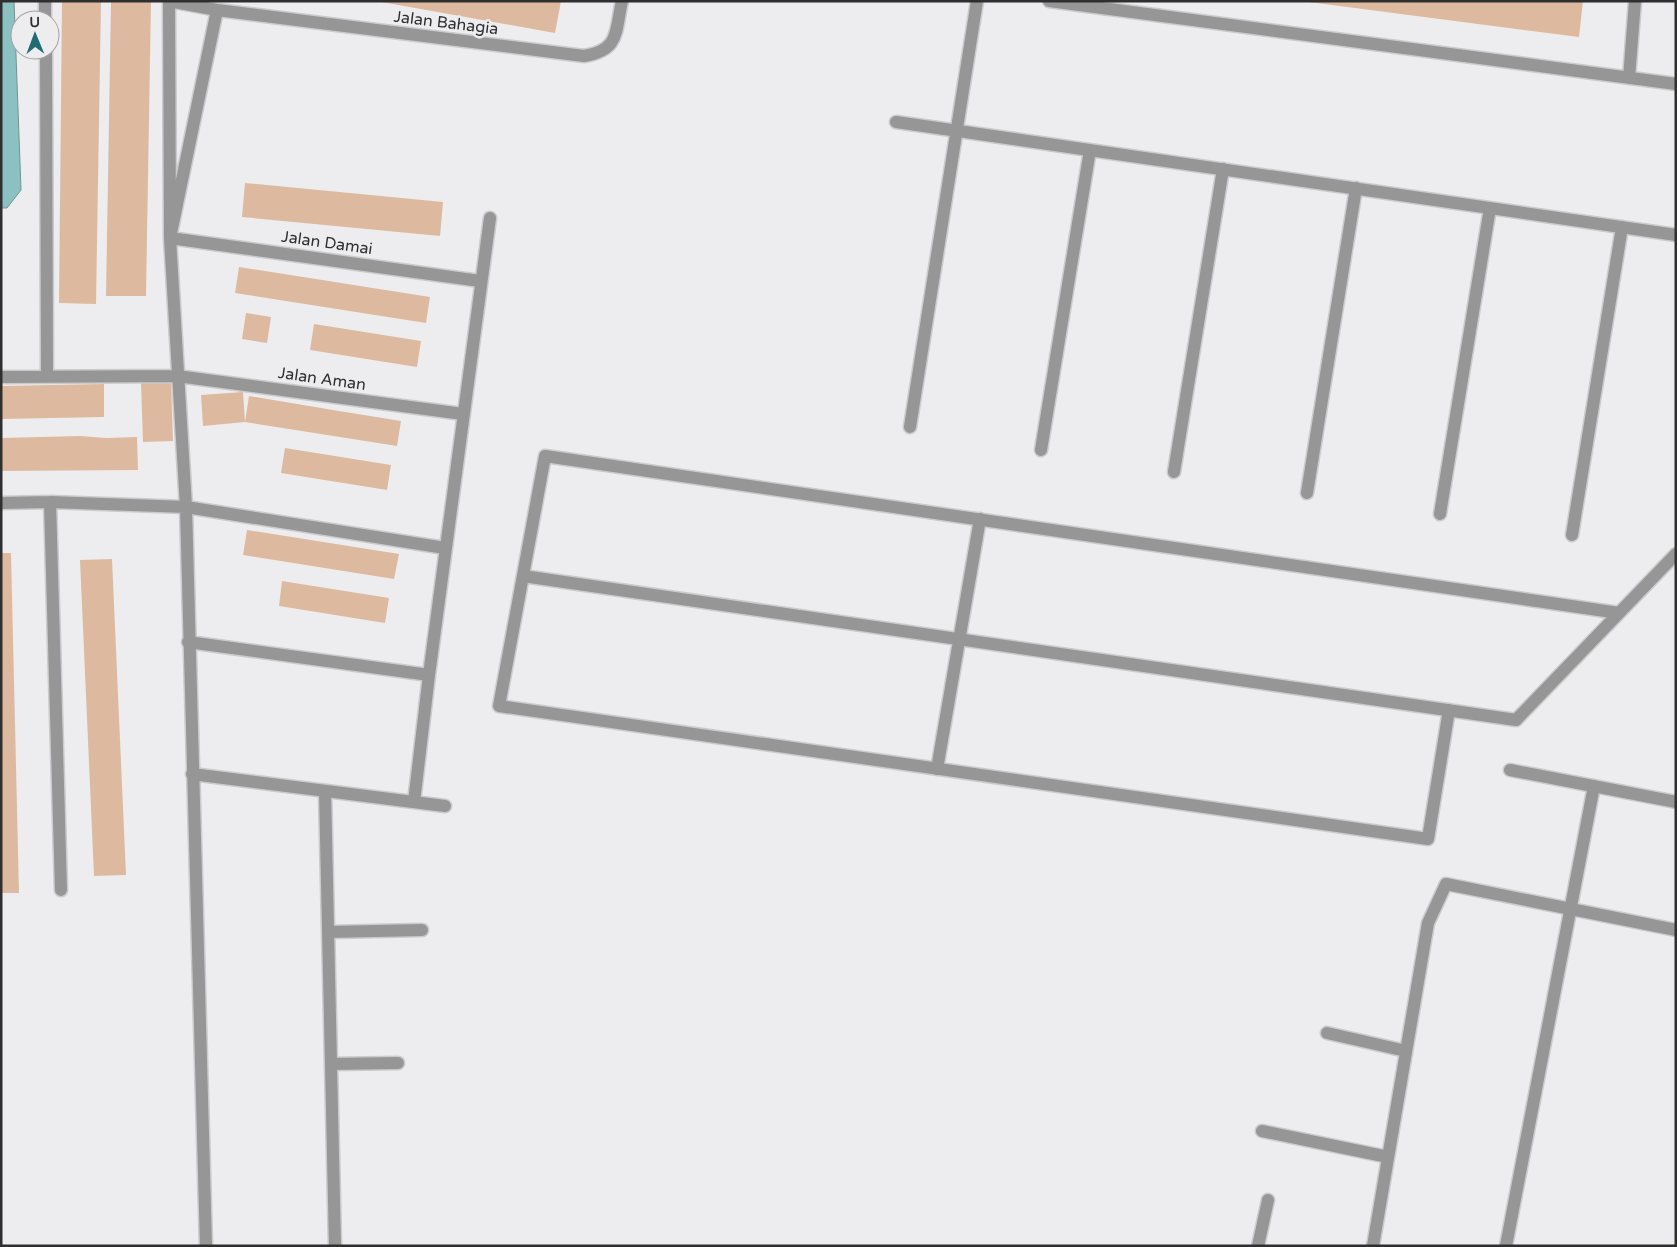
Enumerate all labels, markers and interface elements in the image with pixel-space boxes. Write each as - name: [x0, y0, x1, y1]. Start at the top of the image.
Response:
- street label: Jalan Bahagia: [393, 7, 499, 39]
- north arrow: [10, 10, 60, 60]
- text: U: [29, 14, 40, 31]
- street label: Jalan Damai: [280, 227, 374, 259]
- street label: Jalan Aman: [277, 363, 367, 395]

